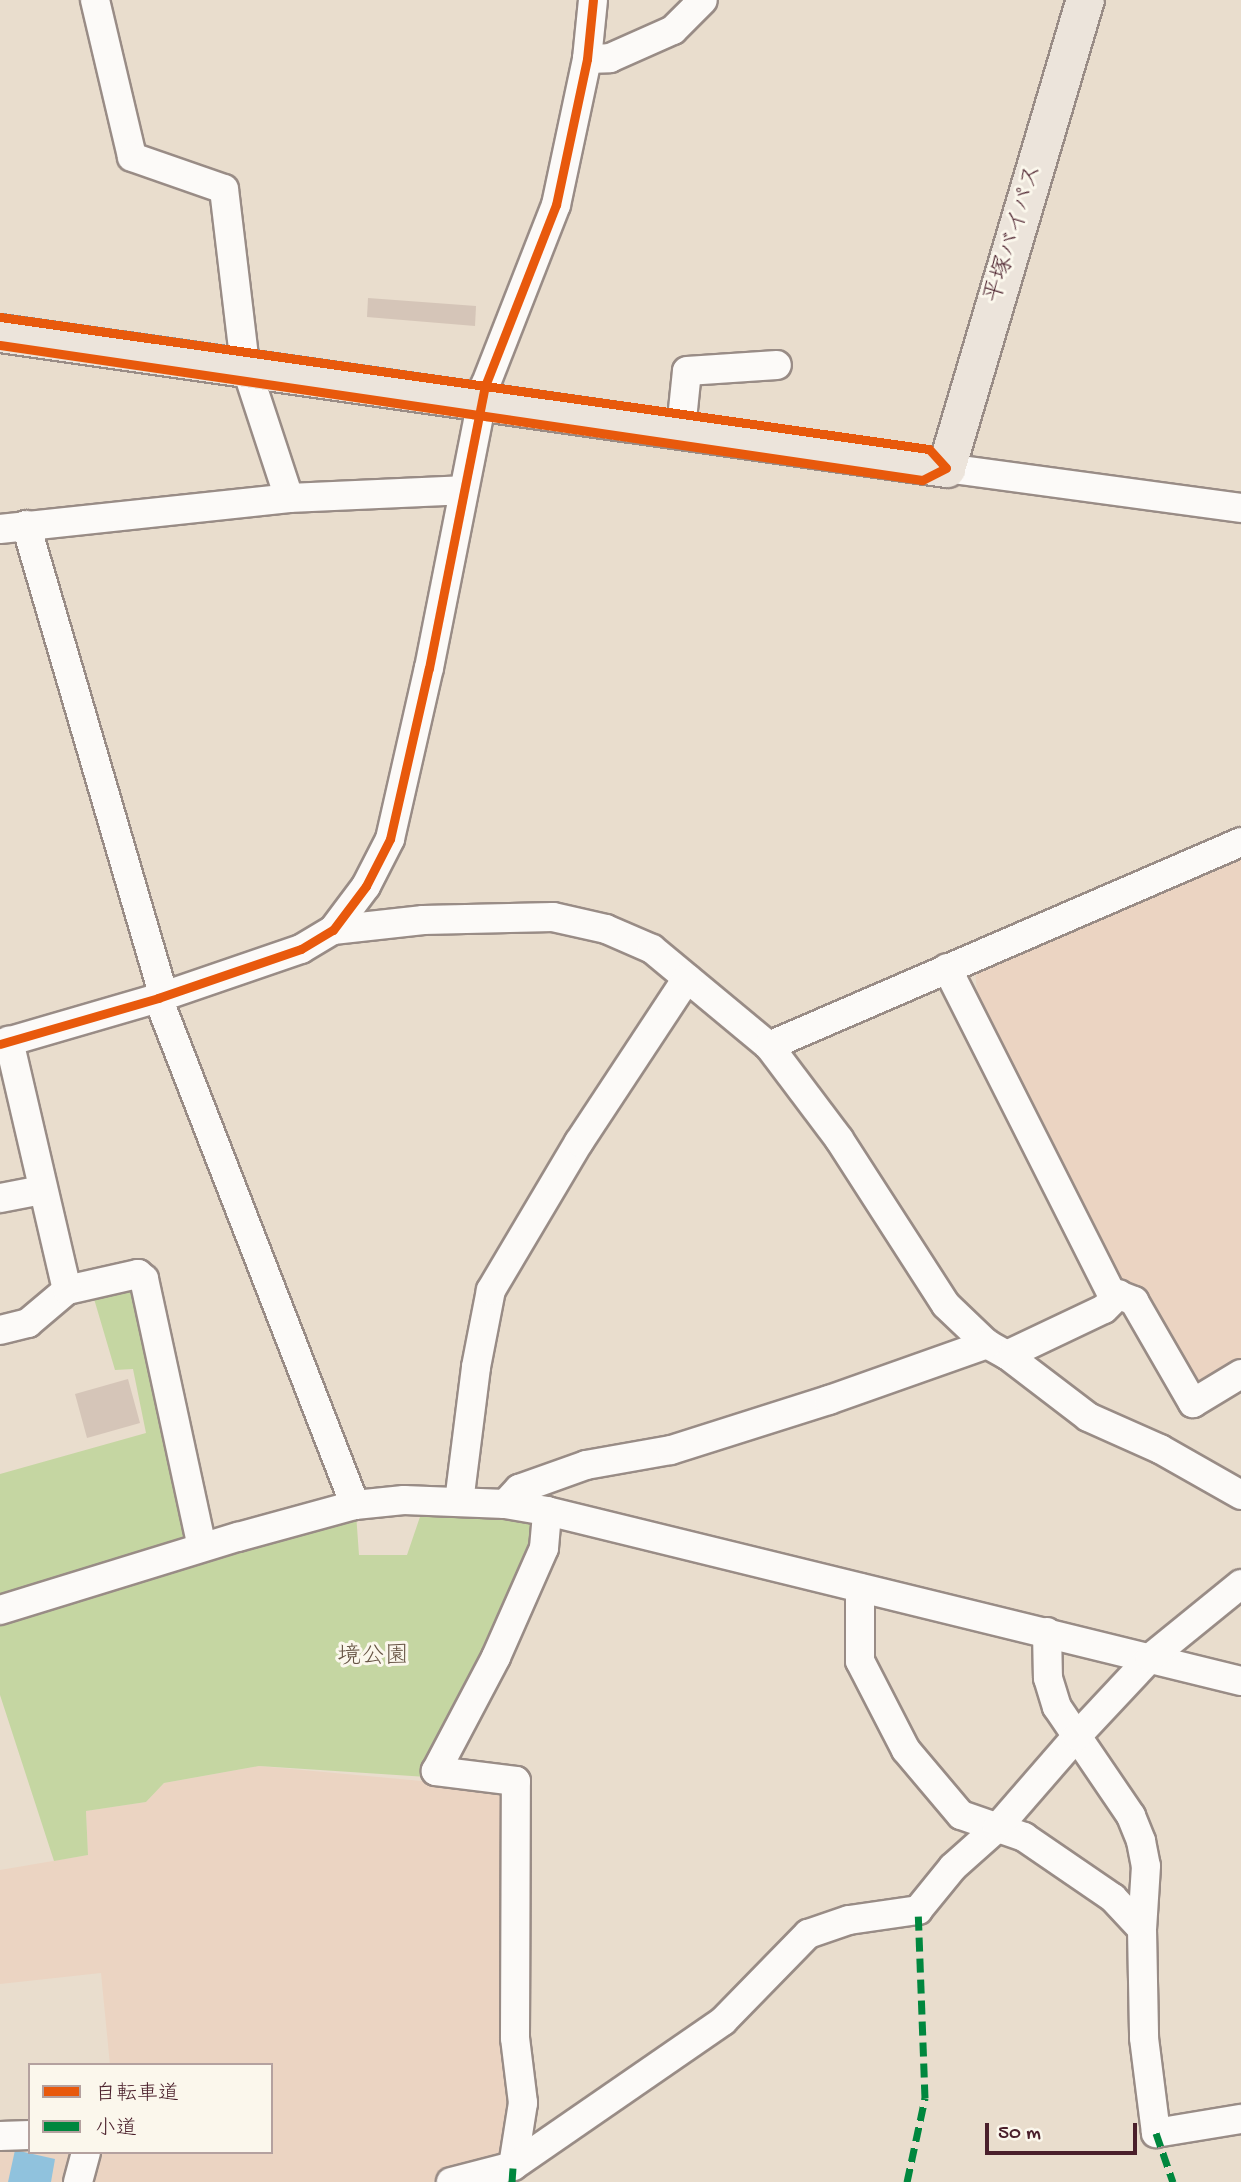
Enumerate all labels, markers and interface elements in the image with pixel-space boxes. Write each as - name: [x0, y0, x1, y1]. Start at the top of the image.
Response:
- street label: 平塚バイパス: [980, 161, 1050, 307]
- park label: 境公園: [337, 1644, 409, 1672]
- legend: [28, 2063, 273, 2154]
- text: 自転車道: [95, 2083, 179, 2108]
- scale bar: [989, 2108, 1141, 2152]
- text: 小道: [95, 2118, 137, 2143]
- text: 50 m: [998, 2122, 1041, 2147]

